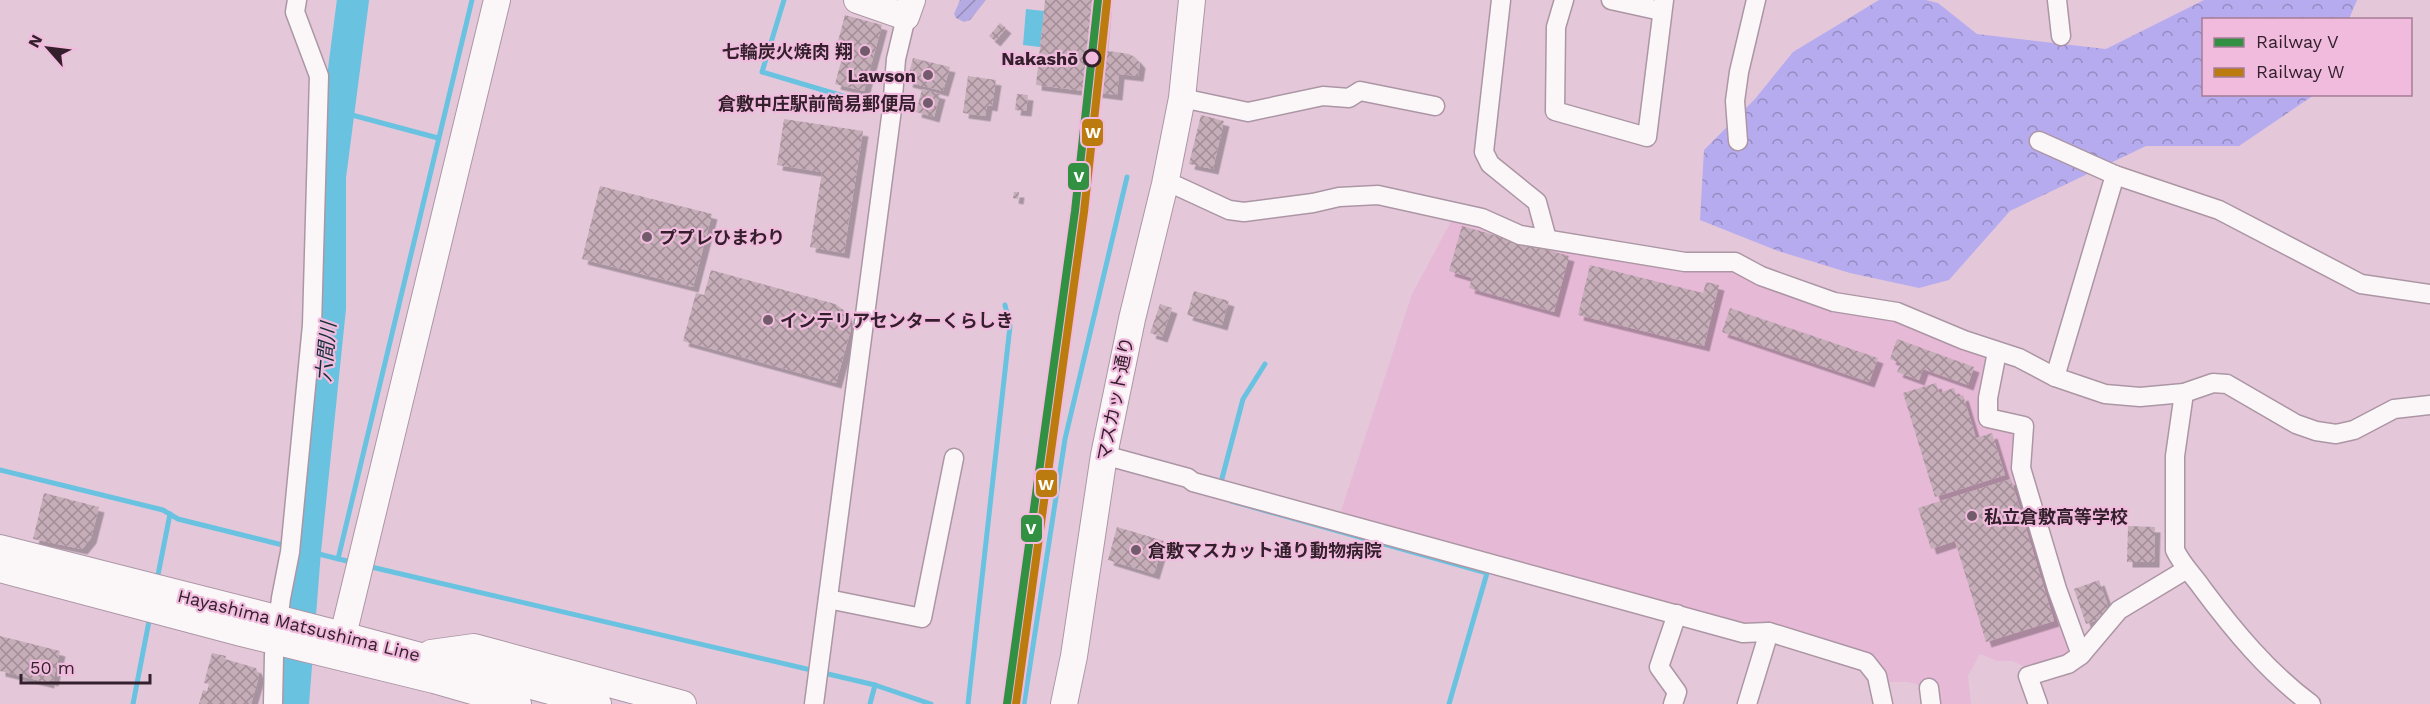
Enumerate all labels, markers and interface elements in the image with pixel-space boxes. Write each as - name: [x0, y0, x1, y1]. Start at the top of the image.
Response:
- north arrow: [18, 18, 78, 78]
- legend: [2202, 18, 2412, 96]
- text: N: [24, 31, 46, 51]
- text: Railway V: [2256, 31, 2339, 52]
- place label: 七輪炭火焼肉 翔: [722, 41, 853, 62]
- marker: 七輪炭火焼肉 翔: [858, 44, 872, 58]
- place label: Nakashō: [1001, 48, 1078, 69]
- marker: Nakashō: [1083, 49, 1101, 67]
- text: Railway W: [2256, 61, 2345, 82]
- place label: Lawson: [847, 65, 916, 86]
- marker: Lawson: [921, 68, 935, 82]
- place label: 倉敷中庄駅前簡易郵便局: [718, 93, 916, 114]
- marker: 倉敷中庄駅前簡易郵便局: [921, 96, 935, 110]
- line badge: W: [1081, 118, 1104, 147]
- text: W: [1085, 123, 1101, 142]
- line badge: V: [1067, 162, 1090, 191]
- text: V: [1074, 167, 1085, 186]
- place label: ププレひまわり: [659, 227, 785, 248]
- marker: ププレひまわり: [640, 230, 654, 244]
- place label: インテリアセンターくらしき: [780, 310, 1014, 331]
- marker: インテリアセンターくらしき: [761, 313, 775, 327]
- water label: 六間川: [311, 319, 341, 383]
- street label: マスカット通り: [1093, 335, 1137, 463]
- line badge: W: [1035, 469, 1058, 498]
- text: W: [1038, 475, 1054, 494]
- place label: 私立倉敷高等学校: [1984, 506, 2128, 527]
- marker: 私立倉敷高等学校: [1965, 509, 1979, 523]
- line badge: V: [1020, 514, 1043, 543]
- text: V: [1026, 519, 1037, 538]
- place label: 倉敷マスカット通り動物病院: [1148, 540, 1382, 561]
- marker: 倉敷マスカット通り動物病院: [1129, 543, 1143, 557]
- street label: Hayashima Matsushima Line: [176, 585, 422, 665]
- scale bar: [21, 647, 150, 685]
- text: 50 m: [30, 657, 75, 678]

